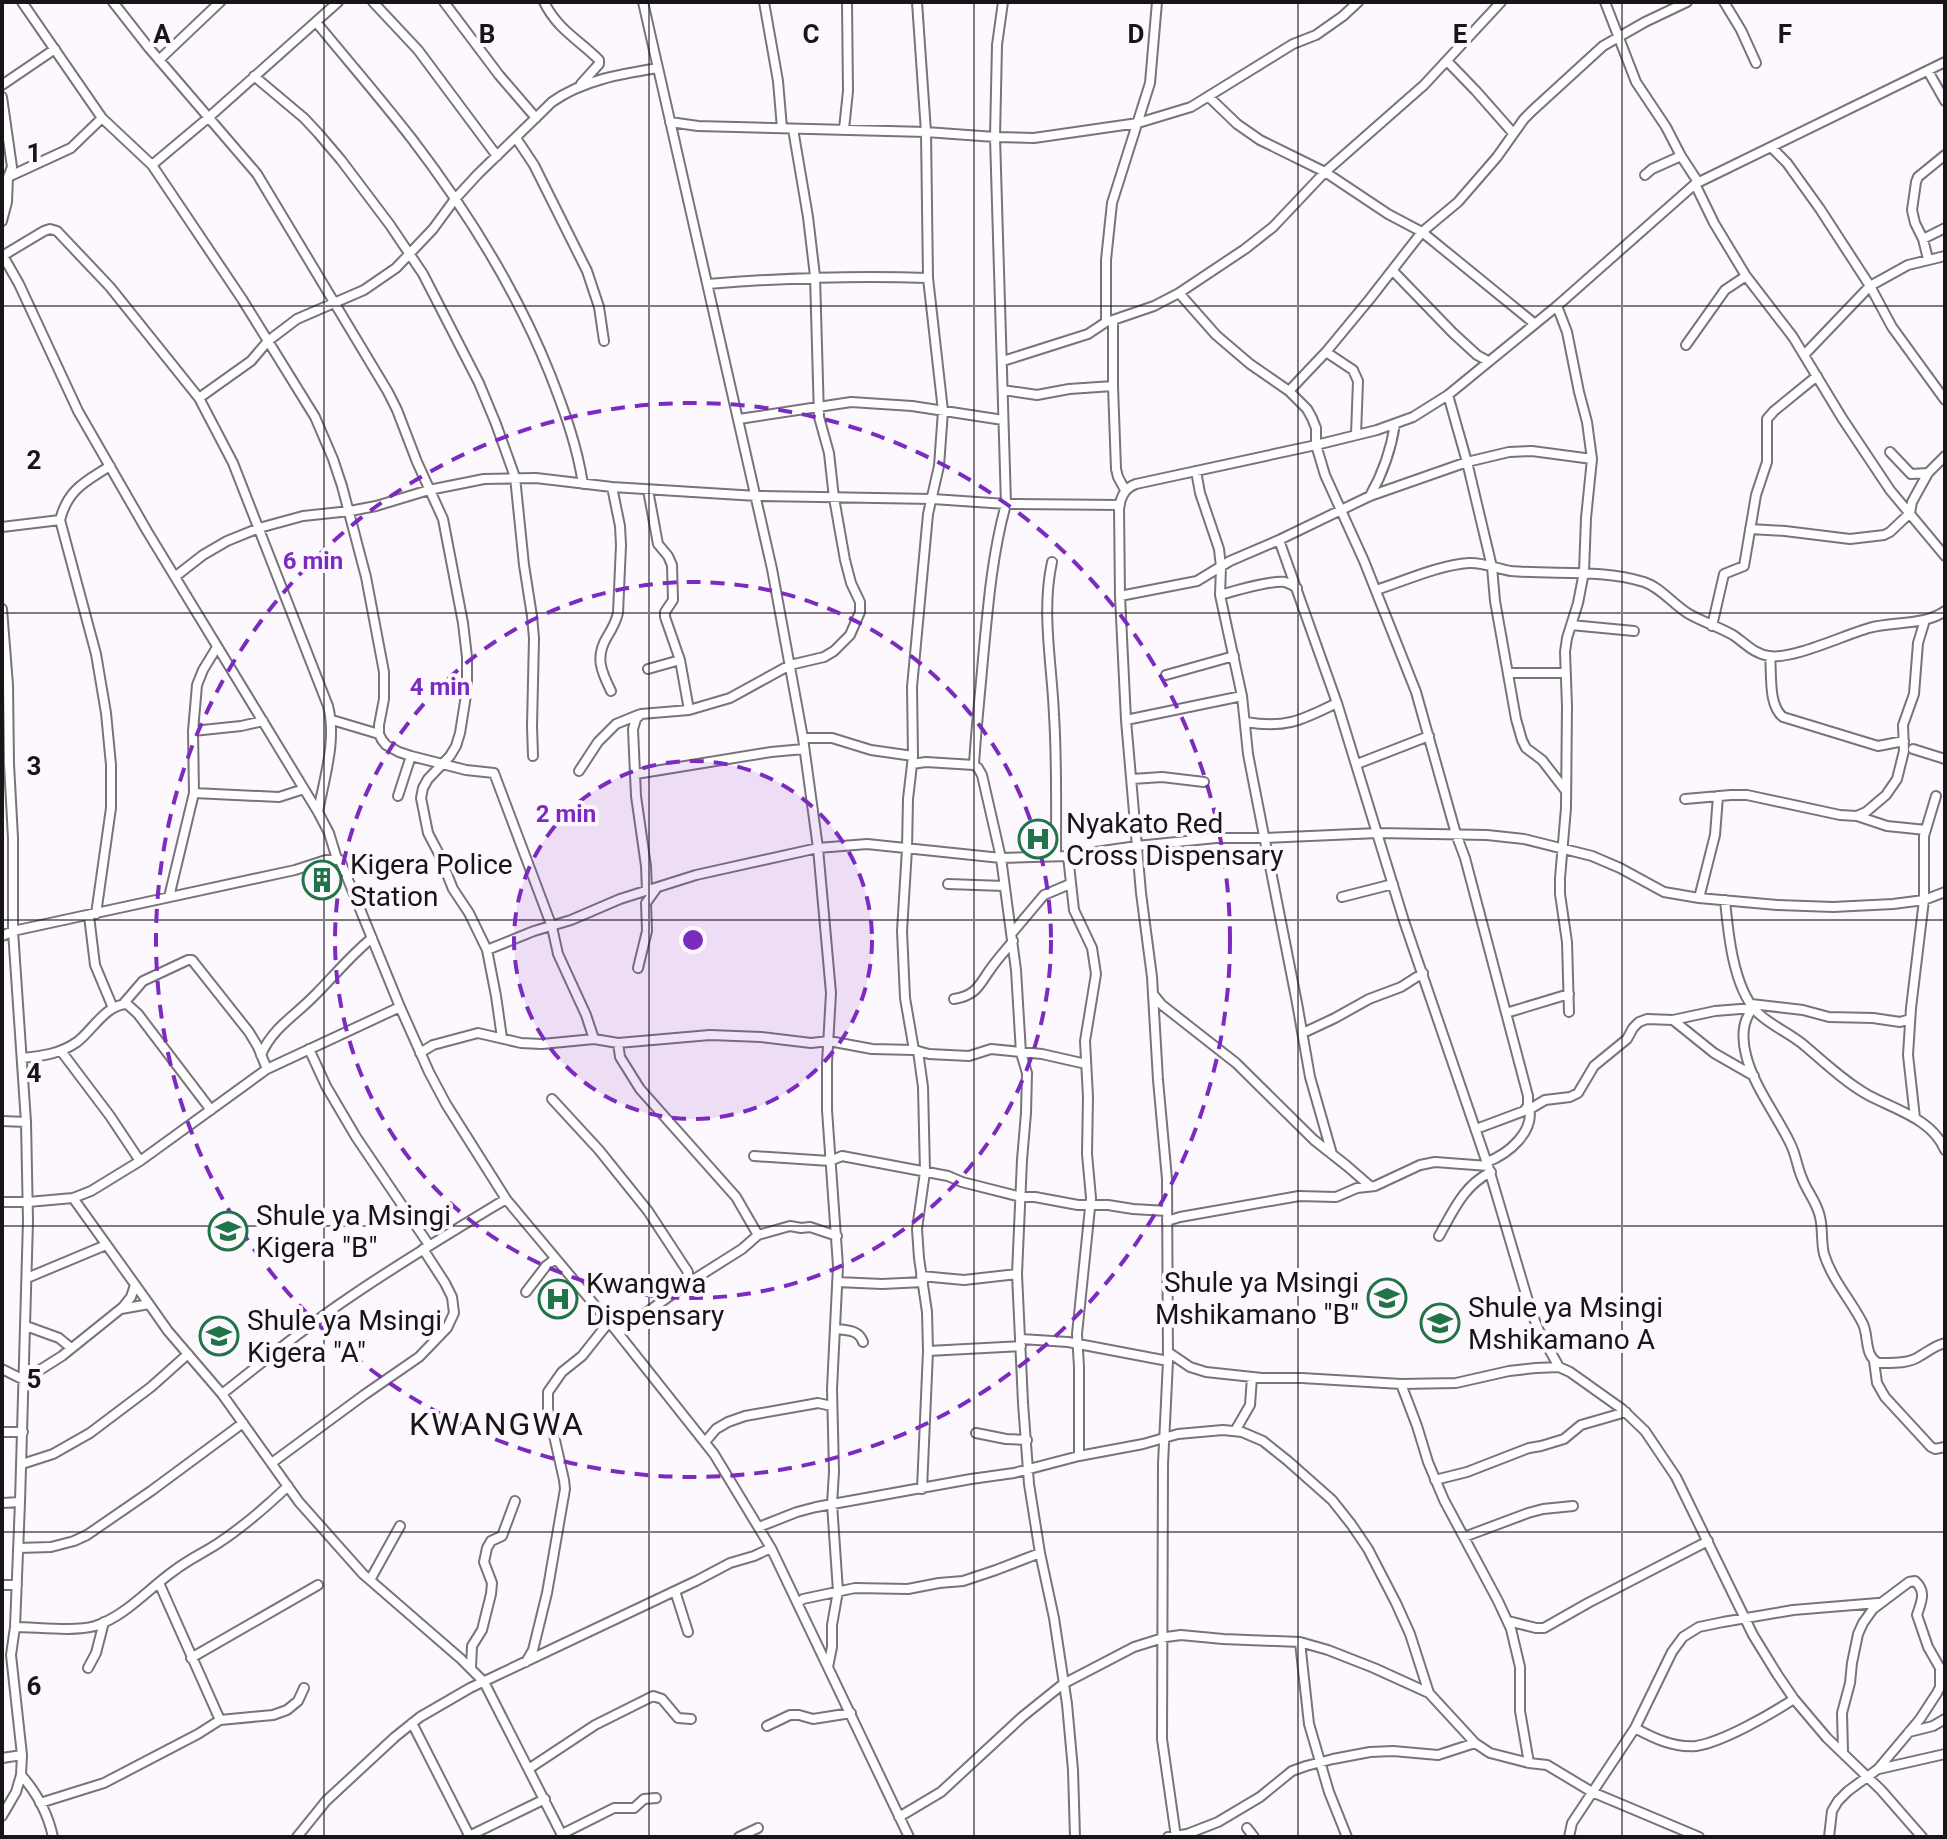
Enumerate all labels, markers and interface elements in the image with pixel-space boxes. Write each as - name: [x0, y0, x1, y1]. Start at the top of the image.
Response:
- text: A: [153, 19, 171, 49]
- text: B: [479, 19, 495, 49]
- text: C: [802, 19, 820, 49]
- text: D: [1128, 19, 1144, 49]
- text: E: [1453, 19, 1468, 49]
- text: F: [1778, 19, 1792, 49]
- text: 1: [27, 138, 41, 168]
- text: 2: [27, 445, 41, 475]
- text: 6 min: [283, 547, 343, 575]
- text: 4 min: [410, 673, 470, 701]
- text: 3: [27, 751, 41, 781]
- text: 2 min: [536, 800, 596, 828]
- place label: Nyakato Red Cross Dispensary: [1066, 807, 1284, 872]
- hospital icon: Nyakato Red Cross Dispensary: [1017, 818, 1059, 860]
- place label: Kigera Police Station: [350, 848, 513, 913]
- building icon: Kigera Police Station: [301, 859, 343, 901]
- centre of rings: [679, 926, 707, 954]
- text: 4: [27, 1058, 42, 1088]
- place label: Shule ya Msingi Kigera "B": [256, 1199, 451, 1264]
- school or university icon: Shule ya Msingi Kigera "B": [207, 1210, 249, 1252]
- place label: Shule ya Msingi Mshikamano "B": [1155, 1266, 1359, 1331]
- place label: Kwangwa Dispensary: [586, 1267, 724, 1332]
- school or university icon: Shule ya Msingi Mshikamano "B": [1366, 1277, 1408, 1319]
- hospital icon: Kwangwa Dispensary: [537, 1278, 579, 1320]
- place label: Shule ya Msingi Mshikamano A: [1468, 1291, 1663, 1356]
- school or university icon: Shule ya Msingi Mshikamano A: [1419, 1302, 1461, 1344]
- place label: Shule ya Msingi Kigera "A": [247, 1304, 442, 1369]
- school or university icon: Shule ya Msingi Kigera "A": [198, 1315, 240, 1357]
- text: 5: [27, 1364, 41, 1394]
- district label: KWANGWA: [409, 1405, 585, 1443]
- text: 6: [27, 1671, 42, 1701]

